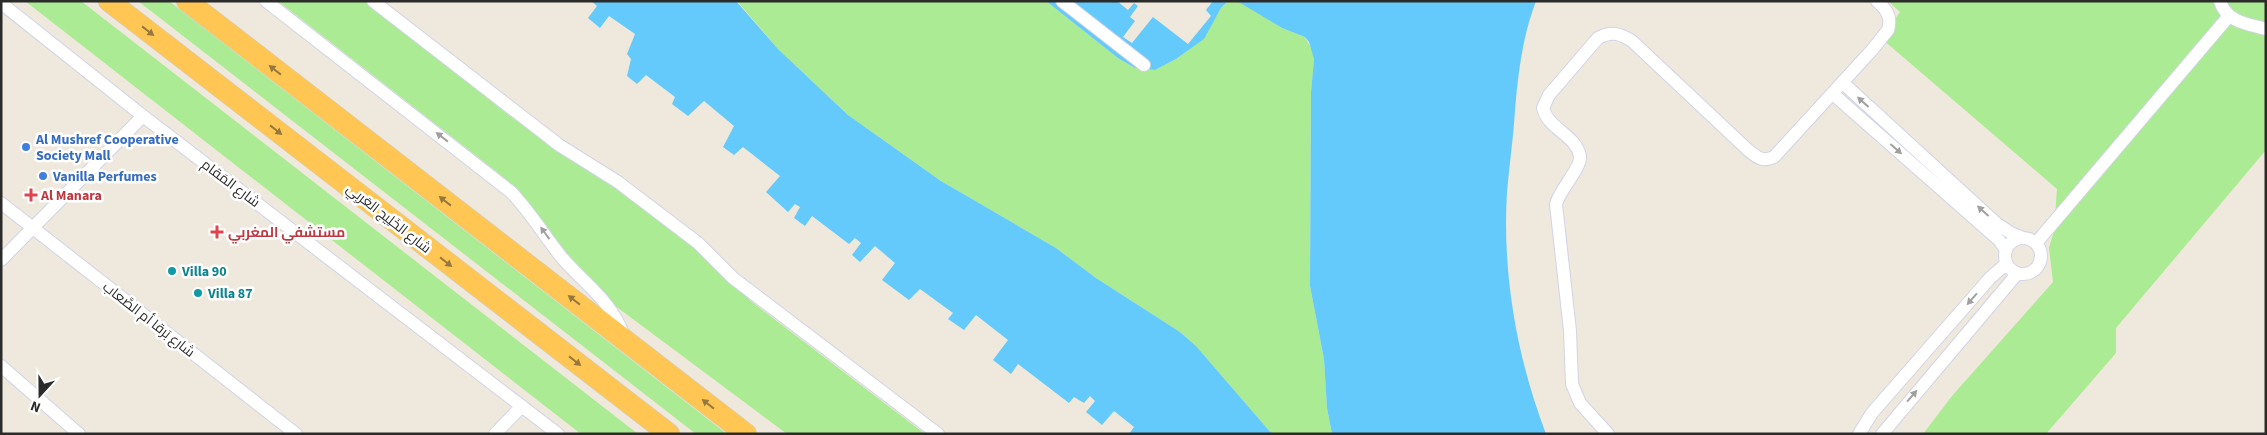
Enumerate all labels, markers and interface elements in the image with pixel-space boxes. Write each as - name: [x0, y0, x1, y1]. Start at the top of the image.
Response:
- one-way arrow: [141, 26, 154, 36]
- one-way arrow: [269, 64, 282, 75]
- one-way arrow: [1858, 96, 1870, 108]
- one-way arrow: [269, 125, 282, 136]
- place label: Al Mushref Cooperative Society Mall: [35, 130, 179, 166]
- one-way arrow: [436, 132, 449, 143]
- marker: Al Mushref Cooperative Society Mall: [20, 141, 32, 153]
- one-way arrow: [1889, 143, 1901, 155]
- street label: شارع المَقام: [197, 155, 264, 212]
- place label: Vanilla Perfumes: [52, 167, 157, 187]
- marker: Vanilla Perfumes: [37, 170, 49, 182]
- street label: شارع الخَلِيج العَربِي: [341, 179, 435, 259]
- place label: Al Manara: [40, 186, 102, 206]
- marker: Al Manara: [25, 189, 37, 201]
- one-way arrow: [438, 196, 452, 206]
- one-way arrow: [1978, 205, 1990, 217]
- place label: مستشفي المغربي: [228, 223, 345, 244]
- marker: مستشفي المغربي: [210, 225, 224, 239]
- one-way arrow: [540, 226, 550, 240]
- one-way arrow: [439, 256, 452, 267]
- place label: Villa 90: [181, 262, 227, 282]
- marker: Villa 90: [166, 265, 178, 277]
- street label: شارع بَرقا أم الصَّعاب: [98, 277, 199, 362]
- place label: Villa 87: [207, 284, 253, 304]
- marker: Villa 87: [192, 287, 204, 299]
- one-way arrow: [1966, 292, 1978, 304]
- one-way arrow: [568, 295, 581, 306]
- one-way arrow: [568, 356, 582, 366]
- north arrow: [15, 370, 65, 420]
- one-way arrow: [1907, 390, 1918, 403]
- text: N: [28, 395, 44, 417]
- one-way arrow: [701, 399, 715, 409]

